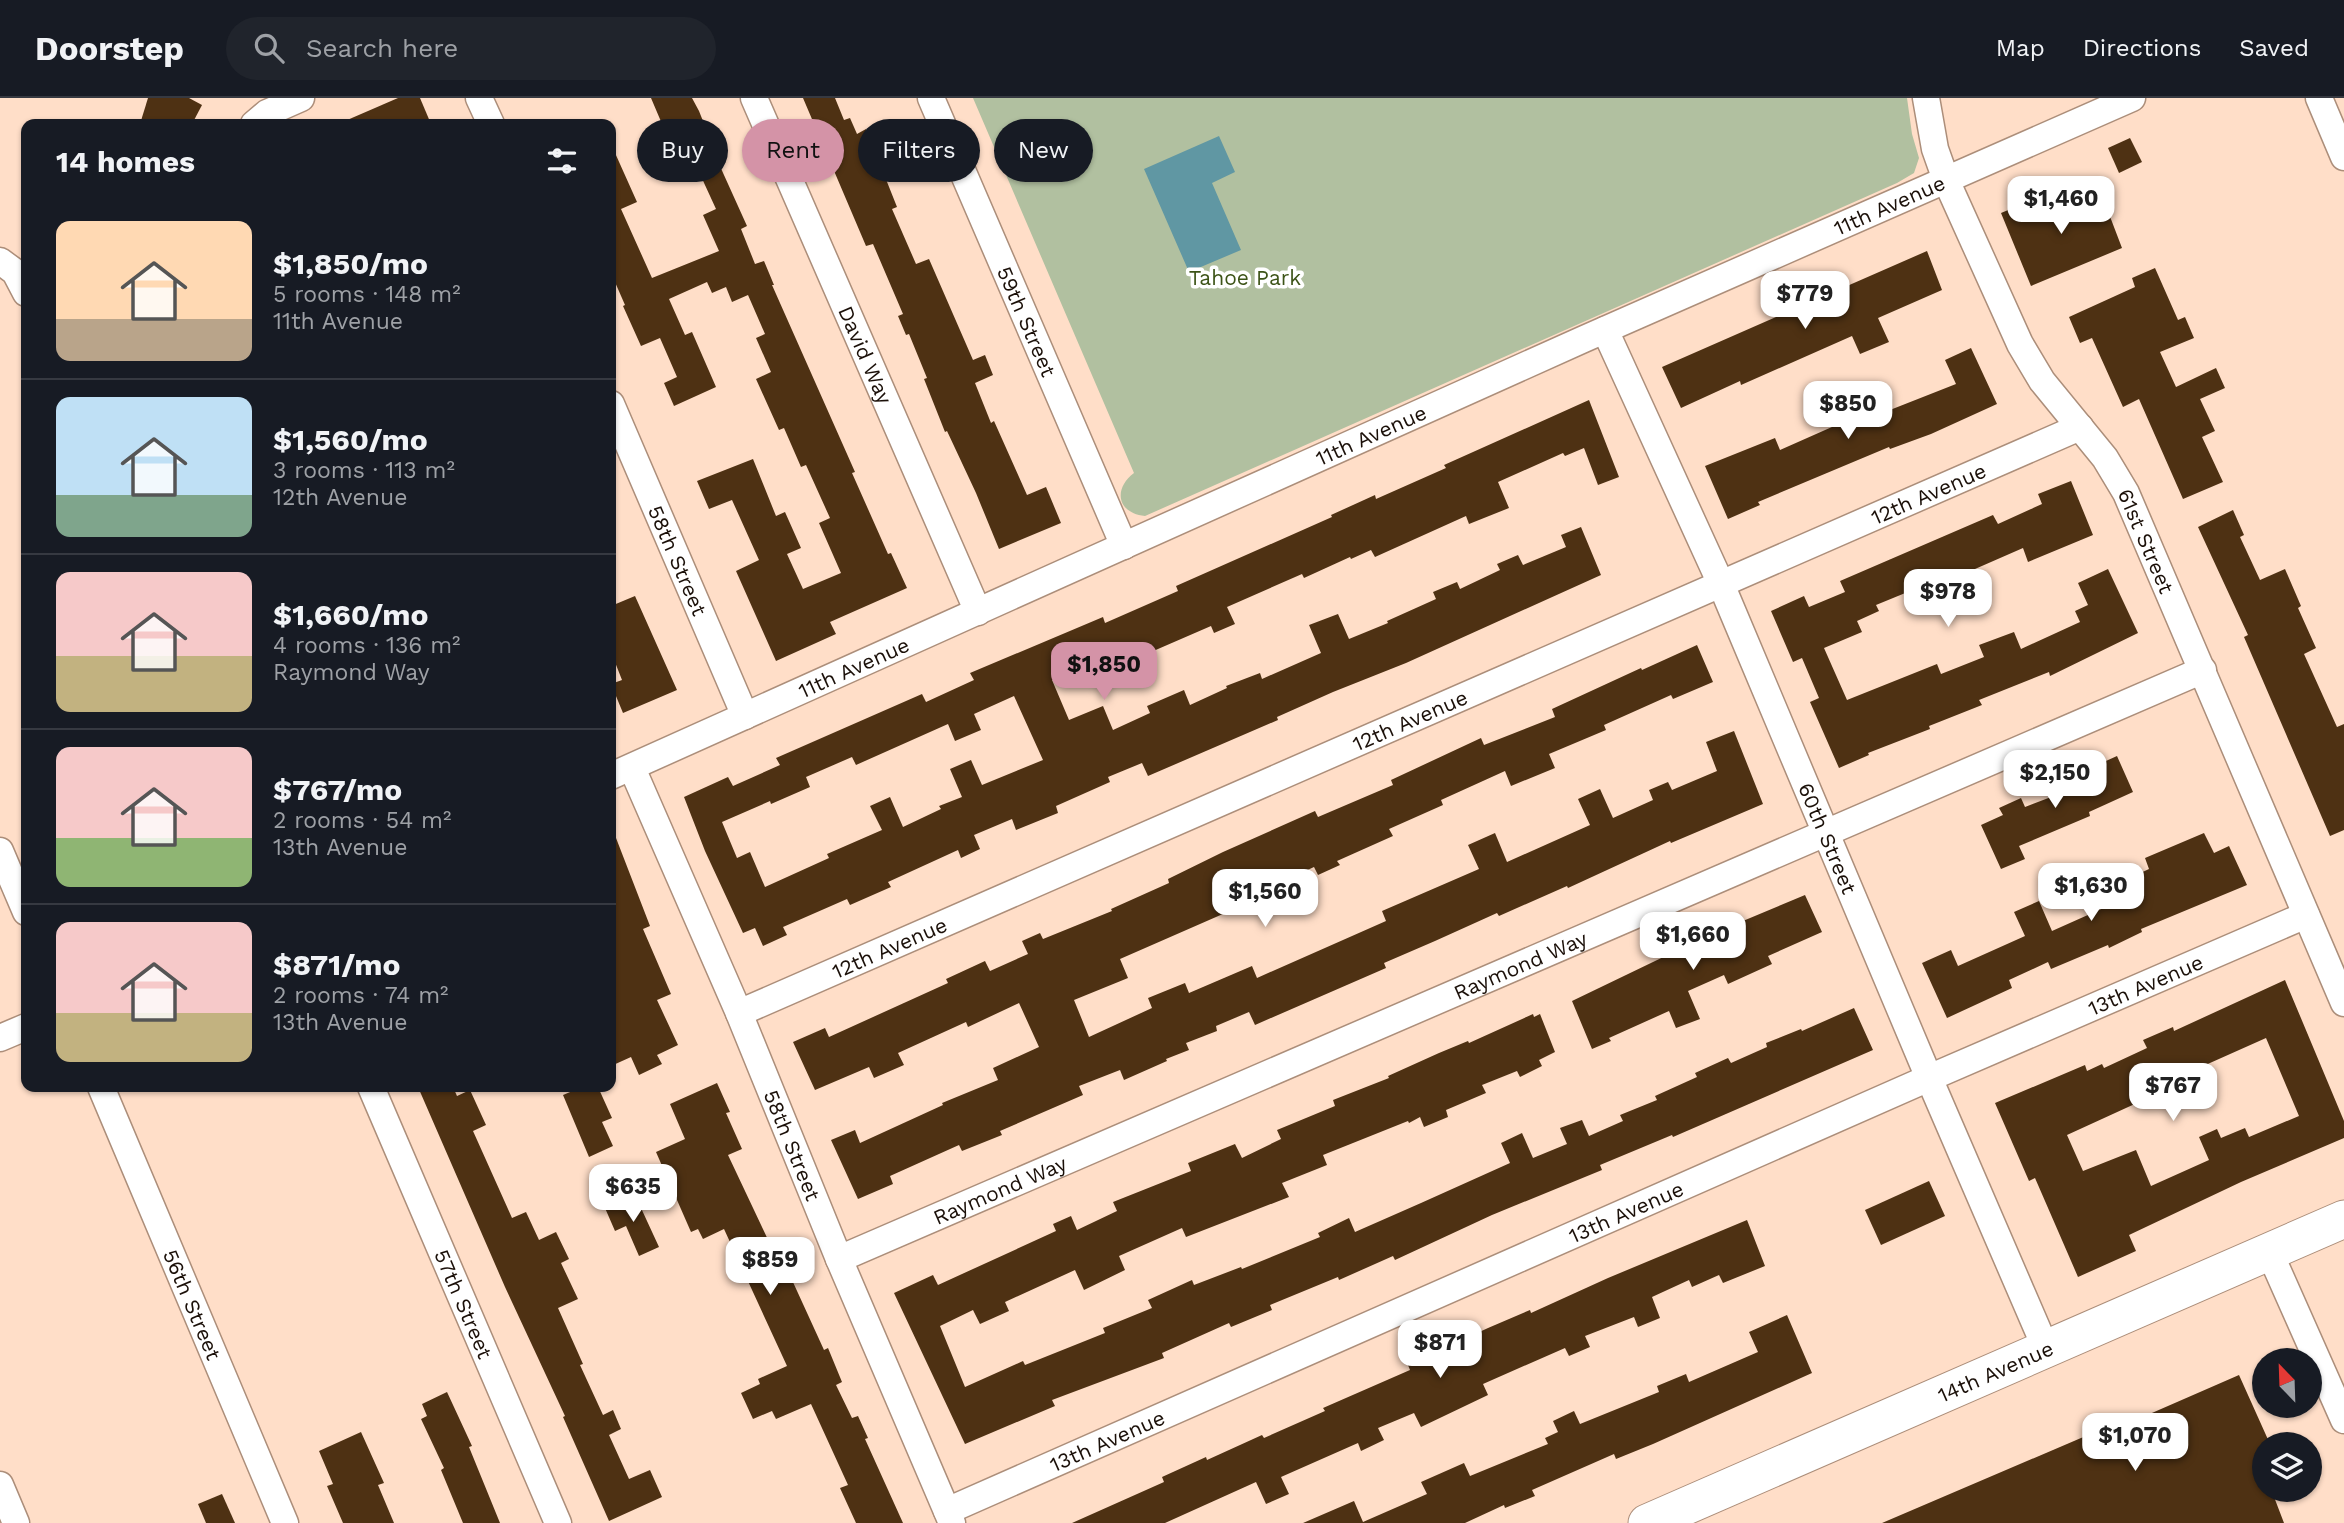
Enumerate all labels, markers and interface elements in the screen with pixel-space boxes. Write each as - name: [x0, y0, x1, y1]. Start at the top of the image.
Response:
- search box: [226, 17, 716, 80]
- text: Doorstep: [35, 29, 184, 68]
- icon: search: [250, 29, 288, 67]
- text: Search here: [306, 33, 458, 63]
- text: Map: [1996, 34, 2045, 62]
- text: Directions: [2083, 34, 2201, 62]
- text: Saved: [2239, 34, 2309, 62]
- chip: Buy: [637, 119, 728, 182]
- chip: Rent: [742, 119, 844, 182]
- chip: Filters: [858, 119, 980, 182]
- chip: New: [994, 119, 1093, 182]
- icon: filters: [543, 142, 581, 180]
- text: 14 homes: [56, 144, 195, 179]
- street label: 11th Avenue: [1830, 169, 1949, 240]
- pin: $1,460: [2004, 176, 2118, 236]
- text: $1,460: [2023, 185, 2099, 212]
- text: $1,850/mo: [273, 246, 428, 281]
- icon: home: [112, 249, 196, 333]
- street label: 59th Street: [992, 262, 1062, 380]
- park label: Tahoe Park: [1189, 265, 1301, 290]
- pin: $779: [1764, 272, 1846, 331]
- text: $779: [1777, 280, 1833, 307]
- text: 5 rooms · 148 m²: [273, 281, 461, 308]
- street label: David Way: [834, 302, 898, 408]
- text: 11th Avenue: [273, 308, 403, 335]
- pin: $850: [1807, 382, 1889, 441]
- text: $850: [1819, 390, 1877, 417]
- street label: 11th Avenue: [1312, 399, 1430, 470]
- text: $1,560/mo: [273, 422, 428, 457]
- icon: home: [112, 425, 196, 509]
- text: 3 rooms · 113 m²: [273, 457, 455, 484]
- street label: 12th Avenue: [1867, 457, 1990, 529]
- text: 12th Avenue: [273, 484, 408, 511]
- street label: 61st Street: [2113, 485, 2180, 597]
- street label: 58th Street: [643, 501, 713, 619]
- pin: $978: [1907, 570, 1989, 629]
- text: $978: [1920, 578, 1976, 605]
- text: $1,660/mo: [273, 597, 428, 632]
- icon: home: [112, 600, 196, 684]
- street label: 11th Avenue: [794, 631, 913, 703]
- text: 4 rooms · 136 m²: [273, 632, 461, 659]
- pin: $1,850: [1047, 642, 1161, 702]
- text: $1,850: [1067, 651, 1141, 678]
- text: Raymond Way: [273, 659, 430, 686]
- street label: 12th Avenue: [1348, 684, 1471, 756]
- pin: $2,150: [1998, 750, 2112, 810]
- text: $2,150: [2020, 759, 2090, 786]
- text: $767/mo: [273, 772, 402, 807]
- icon: home: [112, 775, 196, 859]
- street label: 60th Street: [1794, 779, 1863, 898]
- text: 2 rooms · 54 m²: [273, 807, 451, 834]
- text: 13th Avenue: [273, 834, 408, 861]
- pin: $1,630: [2034, 864, 2148, 923]
- pin: $1,560: [1208, 870, 1322, 929]
- text: $1,630: [2054, 872, 2128, 899]
- text: $1,560: [1228, 878, 1302, 905]
- street label: 12th Avenue: [828, 911, 951, 983]
- pin: $1,660: [1636, 912, 1750, 972]
- text: $1,660: [1656, 921, 1730, 948]
- street label: Raymond Way: [1450, 925, 1591, 1005]
- text: $871/mo: [273, 947, 400, 982]
- street label: 13th Avenue: [2084, 949, 2207, 1020]
- icon: home: [112, 950, 196, 1034]
- text: 2 rooms · 74 m²: [273, 982, 448, 1009]
- text: 13th Avenue: [273, 1009, 408, 1036]
- pin: $767: [2132, 1063, 2214, 1123]
- text: $767: [2145, 1072, 2201, 1099]
- street label: 58th Street: [759, 1086, 826, 1204]
- street label: Raymond Way: [929, 1150, 1070, 1229]
- pin: $635: [592, 1164, 674, 1224]
- text: $635: [605, 1173, 661, 1200]
- street label: 13th Avenue: [1565, 1175, 1687, 1248]
- pin: $859: [729, 1238, 811, 1297]
- street label: 56th Street: [158, 1246, 227, 1363]
- street label: 57th Street: [430, 1246, 499, 1362]
- text: $859: [742, 1246, 798, 1273]
- pin: $871: [1399, 1320, 1481, 1380]
- text: $871: [1414, 1329, 1466, 1356]
- street label: 14th Avenue: [1934, 1335, 2057, 1407]
- north arrow: [2252, 1348, 2322, 1418]
- map controls: [2252, 1348, 2322, 1502]
- street label: 13th Avenue: [1046, 1404, 1168, 1477]
- pin: $1,070: [2078, 1414, 2192, 1473]
- text: $1,070: [2098, 1422, 2172, 1449]
- button: layers: [2252, 1432, 2322, 1502]

